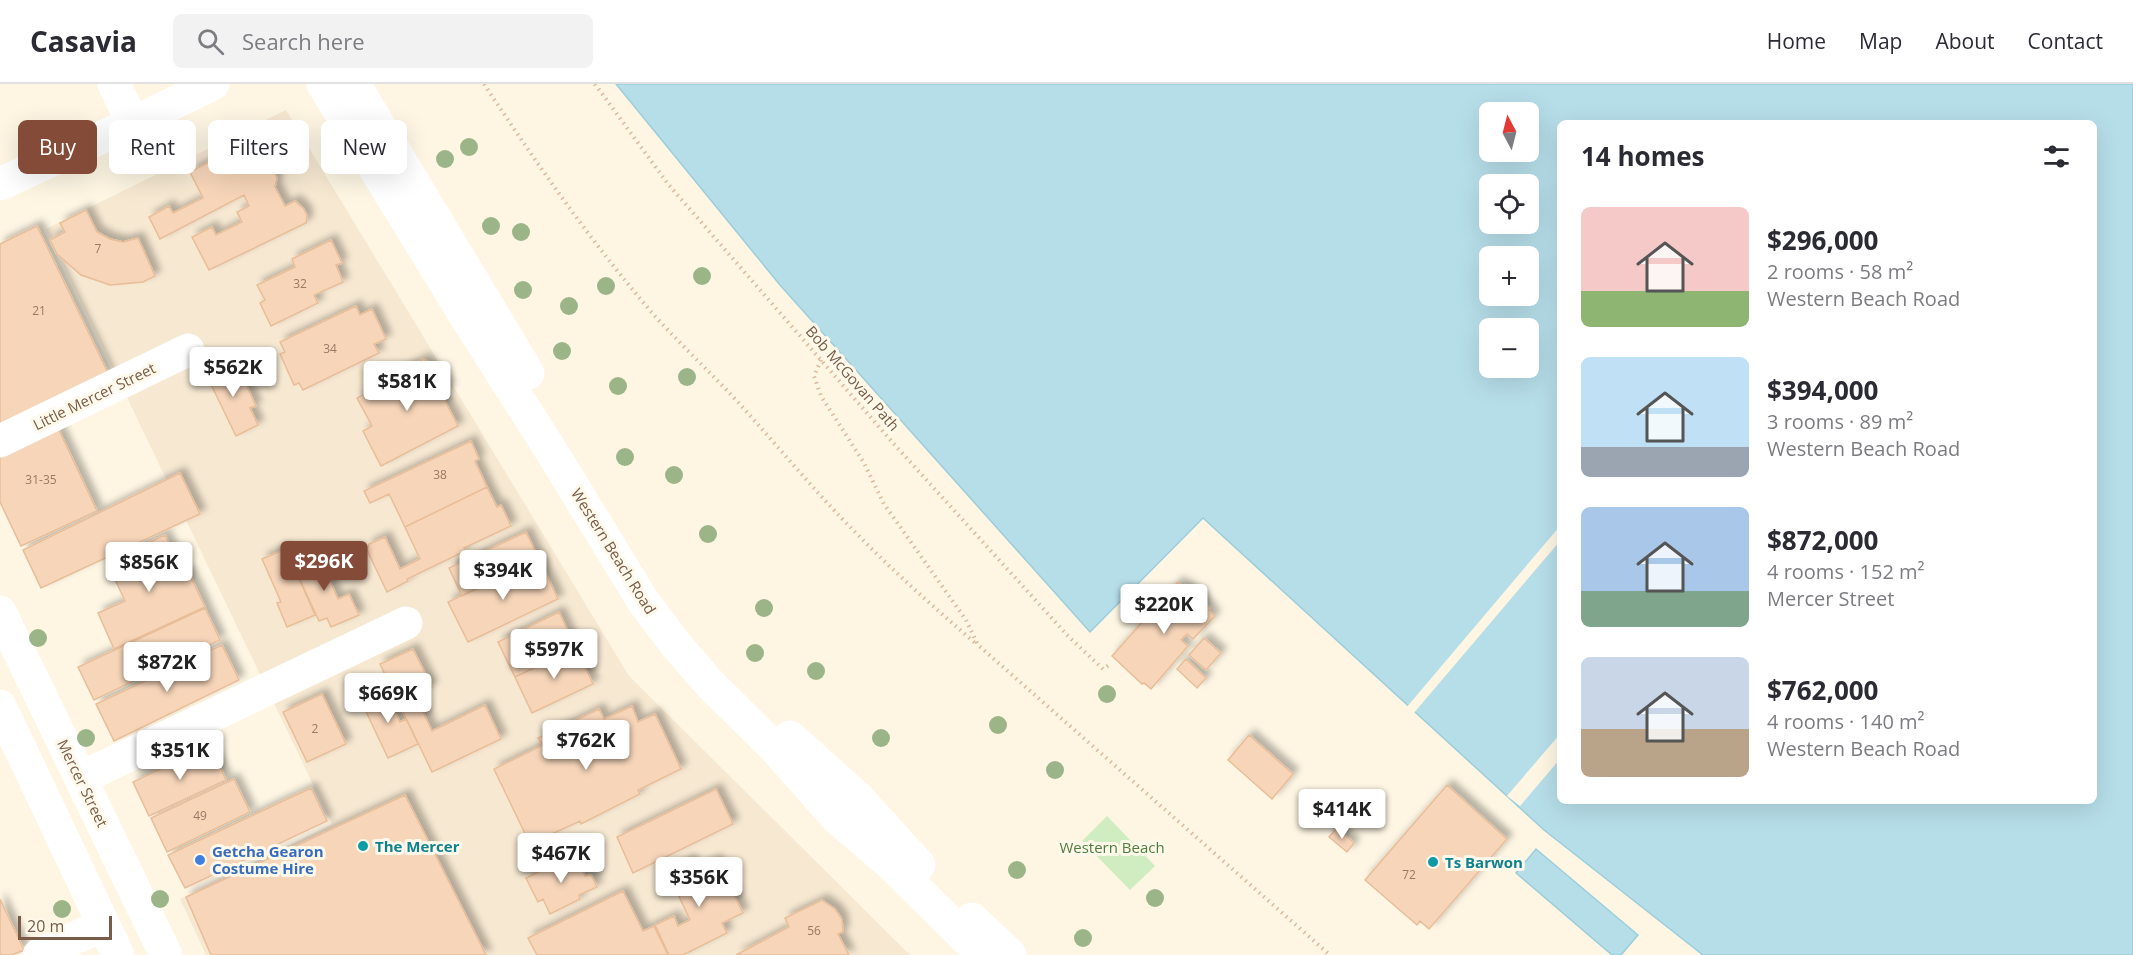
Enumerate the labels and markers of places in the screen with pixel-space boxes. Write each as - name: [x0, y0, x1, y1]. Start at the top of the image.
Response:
- pin: $562K: [191, 347, 275, 398]
- pin: $581K: [365, 361, 449, 412]
- pin: $296K: [282, 541, 366, 592]
- pin: $856K: [107, 542, 191, 593]
- pin: $394K: [461, 550, 545, 601]
- pin: $220K: [1122, 584, 1206, 635]
- pin: $597K: [512, 629, 596, 680]
- pin: $872K: [125, 642, 209, 693]
- pin: $669K: [346, 673, 430, 724]
- pin: $762K: [544, 720, 628, 771]
- pin: $351K: [138, 730, 222, 781]
- pin: $414K: [1300, 789, 1384, 840]
- pin: $467K: [519, 833, 603, 884]
- place label: The Mercer: [375, 836, 460, 856]
- marker: The Mercer: [356, 839, 370, 853]
- place label: Getcha Gearon Costume Hire: [212, 841, 324, 878]
- place label: Ts Barwon: [1445, 852, 1523, 872]
- marker: Getcha Gearon Costume Hire: [193, 853, 207, 867]
- marker: Ts Barwon: [1426, 855, 1440, 869]
- pin: $356K: [657, 857, 741, 908]

